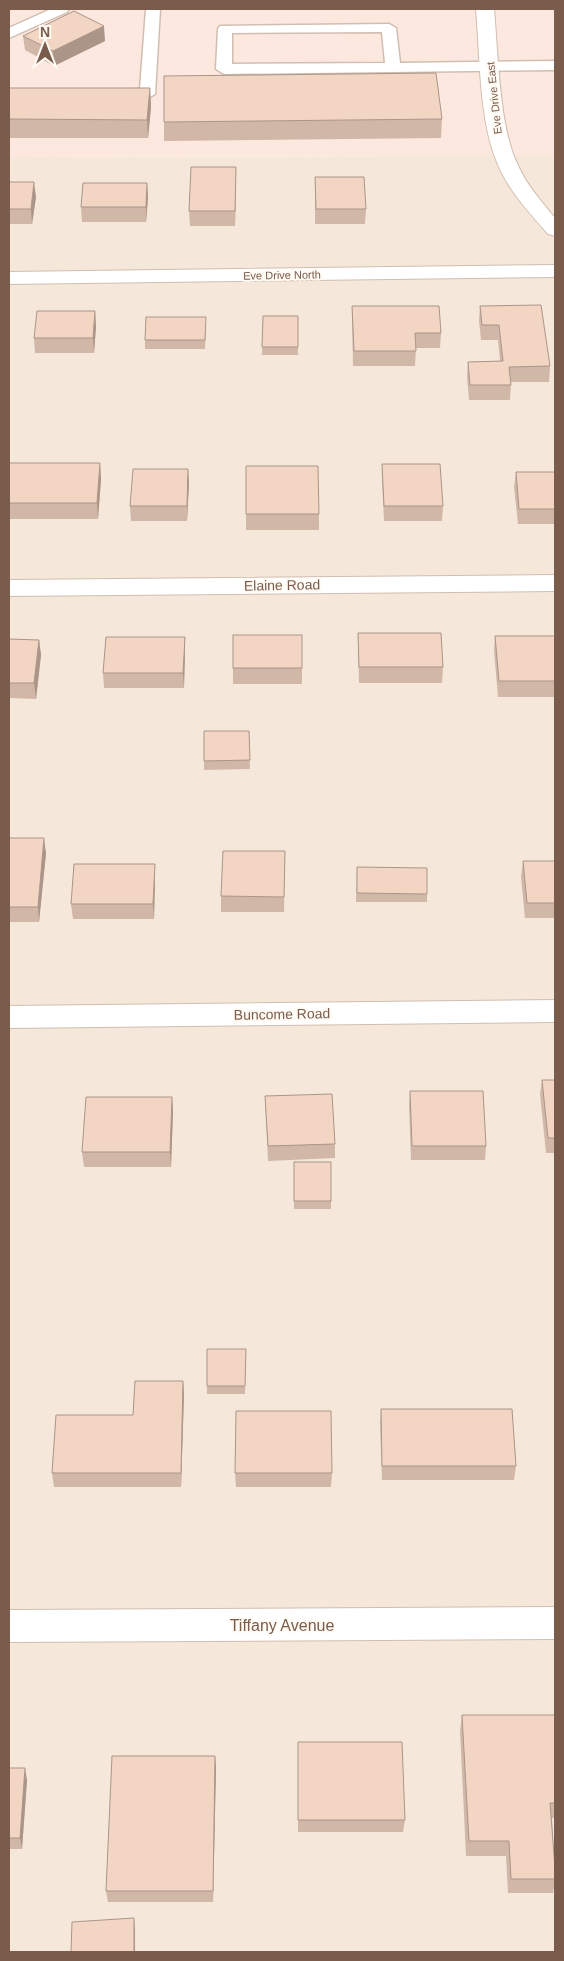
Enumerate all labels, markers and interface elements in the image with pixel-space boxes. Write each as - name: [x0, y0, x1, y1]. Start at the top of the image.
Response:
- north arrow: [20, 20, 70, 70]
- text: N: [40, 24, 50, 40]
- street label: Eve Drive East: [484, 61, 504, 135]
- street label: Eve Drive North: [243, 268, 321, 282]
- street label: Elaine Road: [244, 576, 320, 594]
- street label: Buncome Road: [234, 1005, 330, 1023]
- street label: Tiffany Avenue: [230, 1617, 334, 1634]

